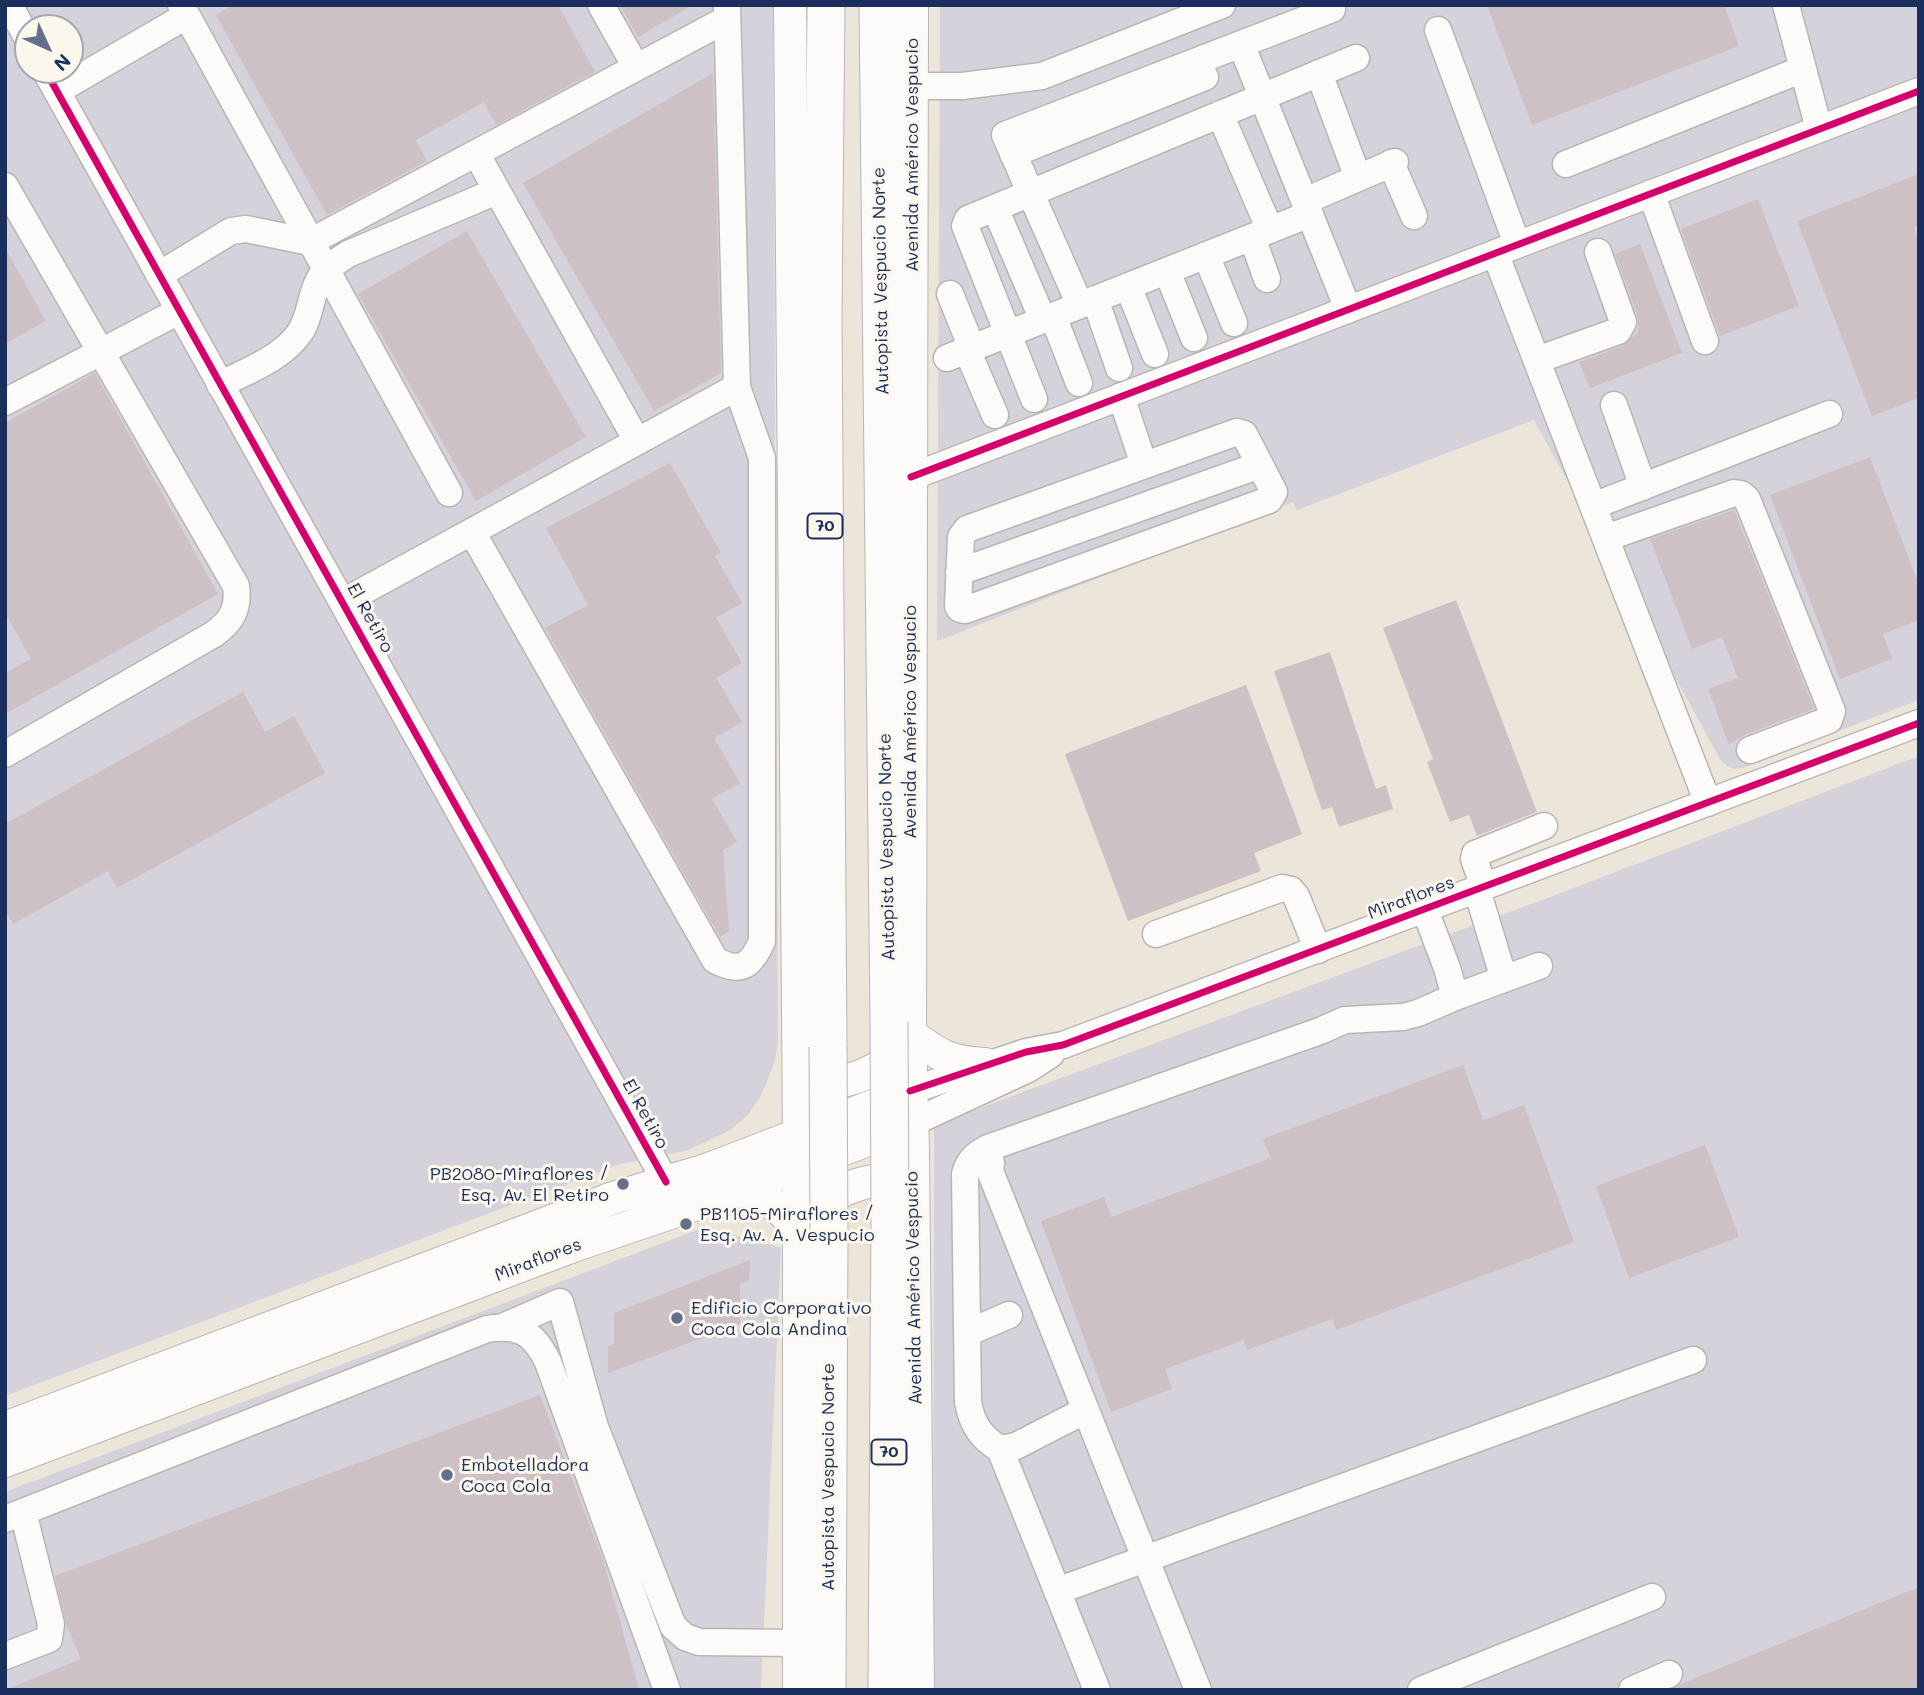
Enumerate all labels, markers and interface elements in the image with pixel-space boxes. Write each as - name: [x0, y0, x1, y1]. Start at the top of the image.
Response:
- north arrow: [14, 14, 84, 84]
- street label: Avenida Américo Vespucio: [901, 38, 923, 272]
- text: N: [49, 49, 77, 77]
- street label: Autopista Vespucio Norte: [868, 167, 894, 395]
- road number: 70: [808, 513, 842, 538]
- street label: El Retiro: [342, 579, 398, 657]
- street label: Avenida Américo Vespucio: [899, 605, 921, 839]
- street label: Autopista Vespucio Norte: [874, 733, 900, 961]
- street label: Miraflores: [1365, 872, 1457, 924]
- street label: El Retiro: [617, 1075, 673, 1153]
- place label: PB2080-Miraflores / Esq. Av. El Retiro: [430, 1163, 609, 1206]
- street label: Avenida Américo Vespucio: [901, 1171, 927, 1405]
- marker: PB2080-Miraflores / Esq. Av. El Retiro: [615, 1176, 631, 1192]
- place label: PB1105-Miraflores / Esq. Av. A. Vespucio: [700, 1203, 875, 1246]
- marker: PB1105-Miraflores / Esq. Av. A. Vespucio: [678, 1216, 694, 1232]
- street label: Miraflores: [492, 1234, 584, 1286]
- place label: Edificio Corporativo Coca Cola Andina: [691, 1297, 871, 1340]
- marker: Edificio Corporativo Coca Cola Andina: [669, 1310, 685, 1326]
- street label: Autopista Vespucio Norte: [817, 1363, 839, 1591]
- road number: 70: [872, 1440, 906, 1464]
- place label: Embotelladora Coca Cola: [461, 1454, 589, 1496]
- marker: Embotelladora Coca Cola: [439, 1467, 455, 1483]

